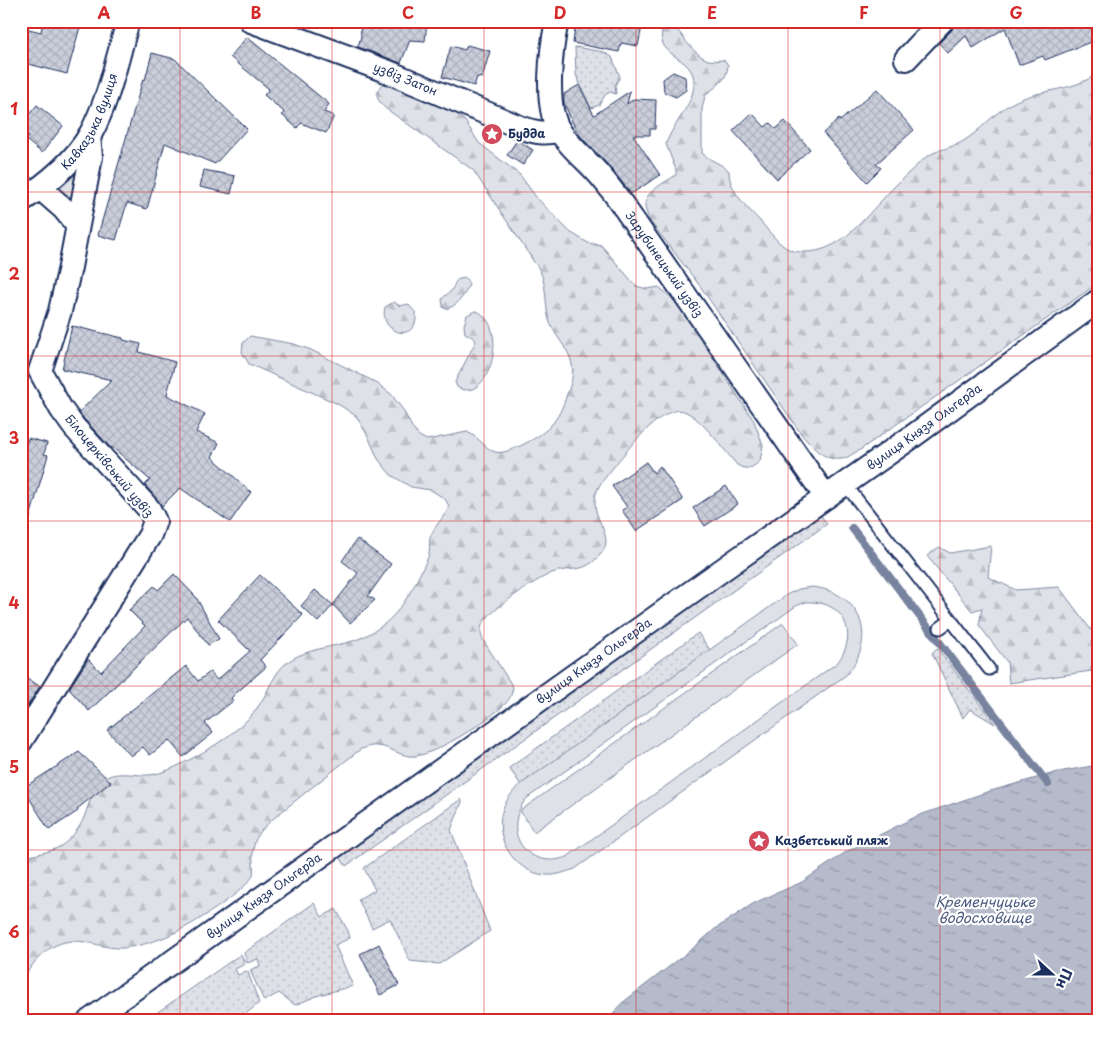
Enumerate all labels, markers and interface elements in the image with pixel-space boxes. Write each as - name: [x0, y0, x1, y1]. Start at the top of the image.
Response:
- text: A: [98, 0, 111, 24]
- text: B: [251, 0, 262, 24]
- text: C: [402, 0, 414, 24]
- text: D: [554, 0, 566, 24]
- text: E: [707, 0, 717, 24]
- text: F: [859, 0, 869, 24]
- text: G: [1009, 0, 1023, 24]
- street label: узвіз Затон: [371, 57, 441, 100]
- street label: Кавказька вулиця: [56, 71, 121, 173]
- text: 1: [10, 96, 18, 120]
- place icon: Будда: [480, 122, 504, 146]
- place label: Будда: [508, 124, 545, 142]
- street label: Зарубинецький узвіз: [622, 208, 708, 321]
- text: 2: [8, 261, 20, 285]
- street label: вулиця Князя Ольгерда: [863, 378, 986, 474]
- street label: Білоцерківський узвіз: [61, 410, 158, 521]
- text: 3: [9, 425, 19, 449]
- text: 4: [9, 590, 20, 614]
- street label: вулиця Князя Ольгерда: [532, 613, 655, 708]
- text: 5: [9, 754, 19, 778]
- place icon: Казбетський пляж: [747, 829, 771, 853]
- place label: Казбетський пляж: [775, 831, 889, 849]
- street label: вулиця Князя Ольгерда: [202, 848, 325, 943]
- water label: Кременчуцьке водосховище: [935, 891, 1036, 928]
- text: 6: [8, 919, 20, 943]
- north arrow: [1026, 950, 1076, 1000]
- text: Пн: [1051, 966, 1078, 992]

